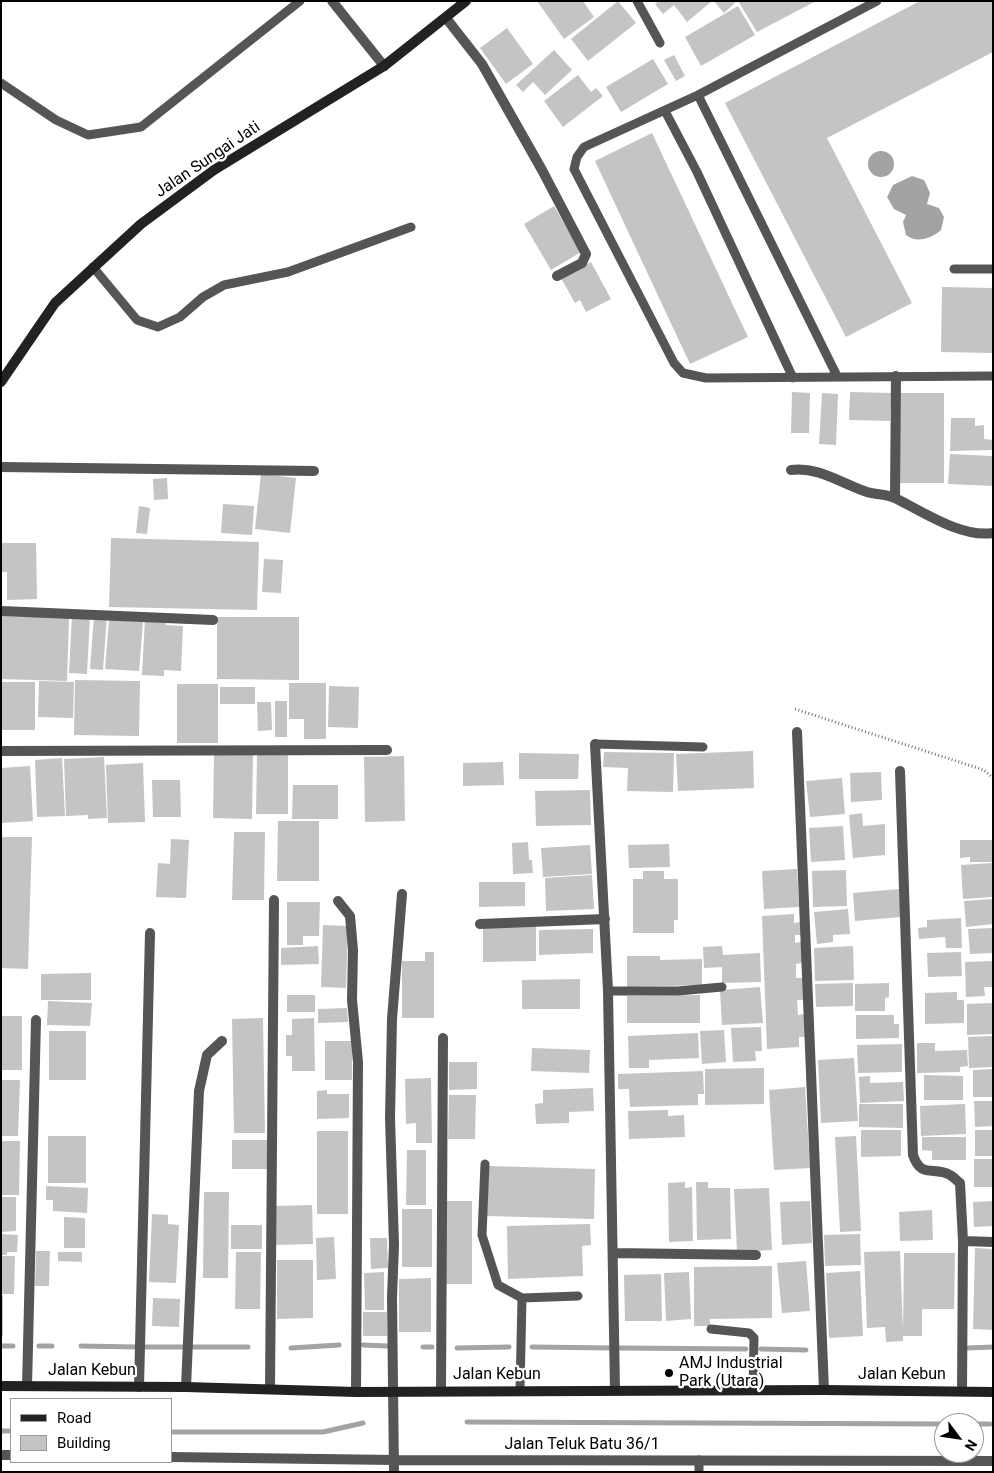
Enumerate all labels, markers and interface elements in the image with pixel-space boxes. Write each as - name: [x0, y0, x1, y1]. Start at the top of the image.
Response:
- street label: Jalan Sungai Jati: [152, 118, 264, 202]
- place label: AMJ Industrial Park (Utara): [679, 1354, 783, 1392]
- street label: Jalan Kebun: [48, 1361, 136, 1381]
- street label: Jalan Kebun: [453, 1365, 541, 1385]
- street label: Jalan Kebun: [858, 1365, 946, 1385]
- marker: AMJ Industrial Park (Utara): [663, 1367, 675, 1379]
- legend: [10, 1398, 172, 1463]
- text: Road: [57, 1409, 91, 1427]
- north arrow: [934, 1413, 984, 1463]
- text: Building: [57, 1434, 111, 1452]
- street label: Jalan Teluk Batu 36/1: [504, 1435, 660, 1455]
- text: N: [962, 1437, 980, 1454]

